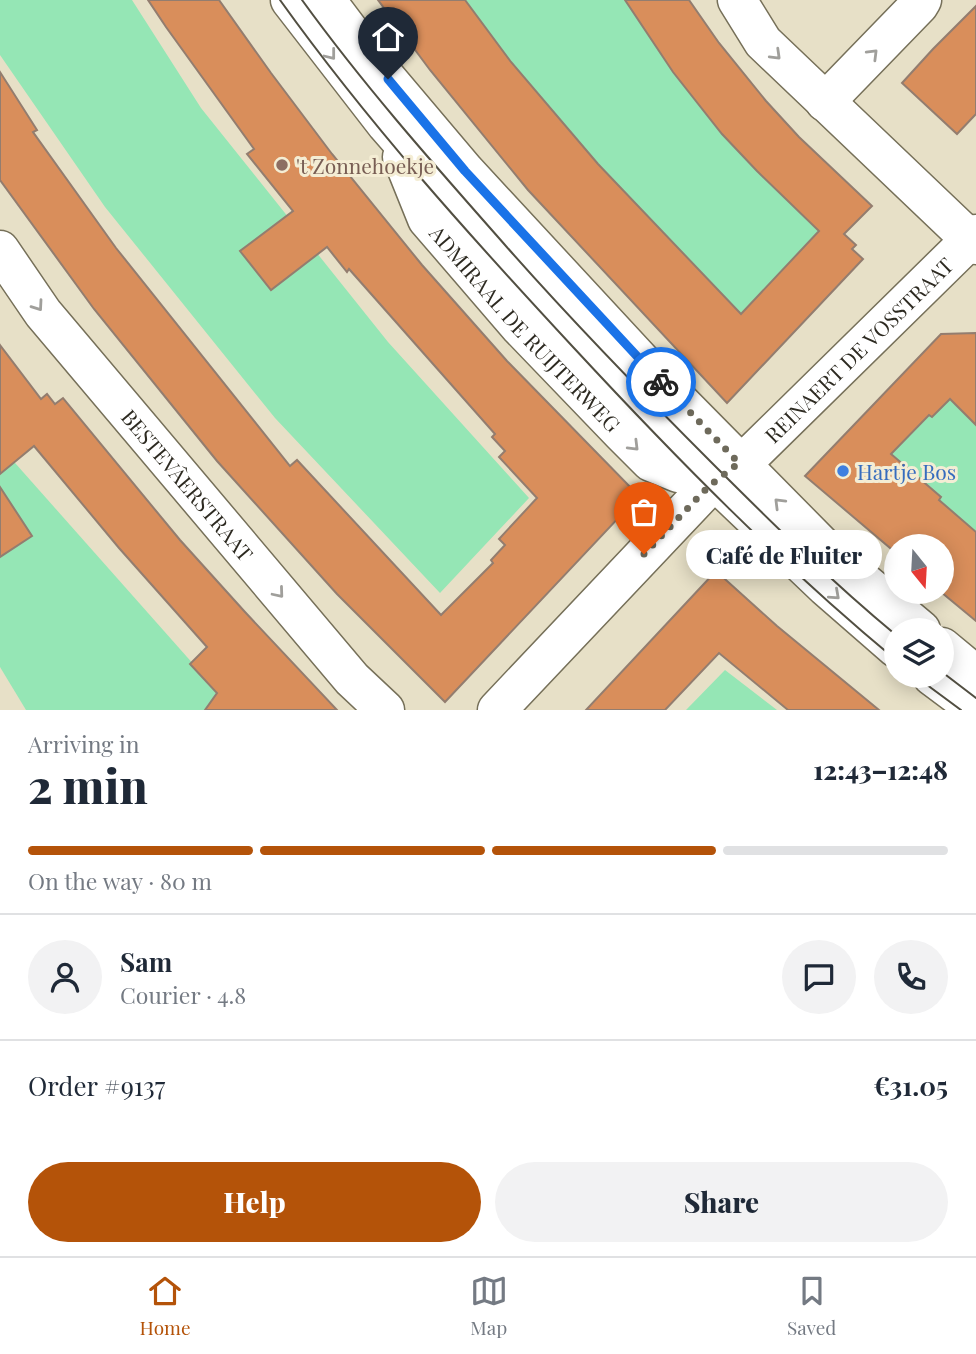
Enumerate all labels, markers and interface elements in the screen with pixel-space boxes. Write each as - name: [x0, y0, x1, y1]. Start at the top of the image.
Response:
- pin: [358, 7, 418, 79]
- icon: home: [369, 18, 407, 56]
- one-way arrow: [768, 46, 781, 59]
- one-way arrow: [323, 47, 336, 59]
- one-way arrow: [864, 49, 877, 62]
- place label: 't Zonnehoekje: [296, 151, 434, 179]
- marker: 't Zonnehoekje: [274, 157, 290, 173]
- street label: ADMIRAAL DE RUIJTERWEG: [424, 218, 627, 438]
- street label: REINAERT DE VOSSTRAAT: [758, 251, 959, 448]
- one-way arrow: [30, 298, 42, 311]
- courier: [626, 347, 696, 417]
- icon: bike: [642, 363, 680, 401]
- street label: BESTEVÂERSTRAAT: [116, 403, 260, 567]
- one-way arrow: [626, 437, 639, 450]
- place label: Hartje Bos: [857, 457, 956, 485]
- marker: Hartje Bos: [835, 463, 851, 479]
- pin: [614, 482, 674, 554]
- icon: bag: [625, 493, 663, 531]
- one-way arrow: [775, 498, 788, 511]
- callout: Café de Fluiter: [686, 530, 882, 578]
- north arrow: [884, 534, 954, 604]
- map controls: [884, 534, 954, 688]
- text: Café de Fluiter: [706, 539, 862, 570]
- one-way arrow: [271, 585, 283, 598]
- one-way arrow: [827, 587, 840, 599]
- button: layers: [884, 618, 954, 688]
- text: Arriving in: [28, 728, 140, 759]
- text: 12:43–12:48: [813, 752, 948, 787]
- text: 2 min: [28, 754, 148, 816]
- text: On the way · 80 m: [28, 865, 212, 896]
- button: person: [28, 940, 102, 1014]
- button: chat: [782, 940, 856, 1014]
- button: phone: [874, 940, 948, 1014]
- text: Sam: [120, 944, 172, 979]
- text: Courier · 4.8: [120, 979, 246, 1010]
- text: Order #9137: [28, 1068, 165, 1103]
- text: €31.05: [873, 1068, 948, 1103]
- button: Help: [28, 1162, 481, 1242]
- button: Share: [495, 1162, 948, 1242]
- tab: Home: [140, 1272, 191, 1340]
- tab: Map: [470, 1272, 508, 1340]
- tab: Saved: [787, 1272, 836, 1340]

